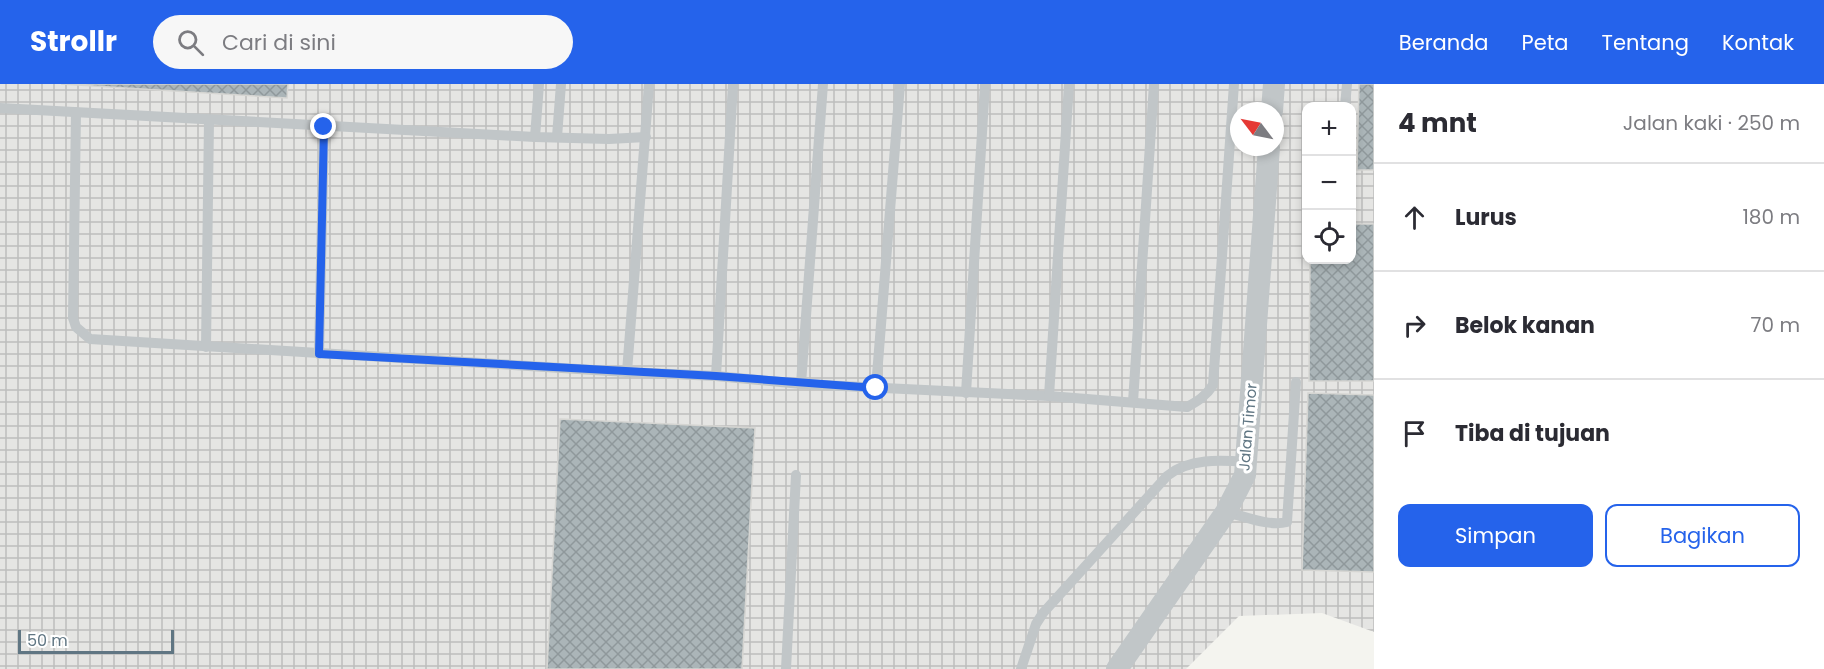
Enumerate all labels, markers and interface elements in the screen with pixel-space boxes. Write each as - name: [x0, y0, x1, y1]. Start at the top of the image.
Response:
- search box: [153, 15, 573, 69]
- text: Strollr: [30, 22, 117, 61]
- icon: search: [174, 26, 207, 59]
- text: Cari di sini: [222, 27, 336, 58]
- text: Beranda: [1399, 28, 1489, 57]
- text: Peta: [1522, 28, 1569, 57]
- text: Tentang: [1602, 28, 1689, 57]
- text: Kontak: [1722, 28, 1794, 57]
- north arrow: [1230, 102, 1284, 156]
- map controls: [1302, 102, 1356, 264]
- button: +: [1302, 102, 1356, 156]
- text: 4 mnt: [1398, 105, 1477, 141]
- text: Jalan kaki · 250 m: [1623, 109, 1800, 137]
- route end: [310, 113, 336, 139]
- button: −: [1302, 156, 1356, 210]
- icon: ahead: [1398, 201, 1431, 234]
- text: Lurus: [1455, 202, 1517, 233]
- text: 180 m: [1742, 203, 1800, 231]
- button: locate: [1302, 210, 1356, 264]
- icon: right: [1398, 309, 1431, 342]
- text: Belok kanan: [1455, 310, 1595, 341]
- text: 70 m: [1751, 311, 1800, 339]
- route start: [862, 374, 888, 400]
- street label: Jalan Timor: [1233, 382, 1262, 472]
- icon: arrive: [1398, 417, 1431, 450]
- text: Tiba di tujuan: [1455, 418, 1610, 449]
- button: Simpan: [1398, 504, 1593, 567]
- button: Bagikan: [1605, 504, 1800, 567]
- scale bar: [18, 627, 174, 654]
- text: 50 m: [27, 629, 68, 652]

